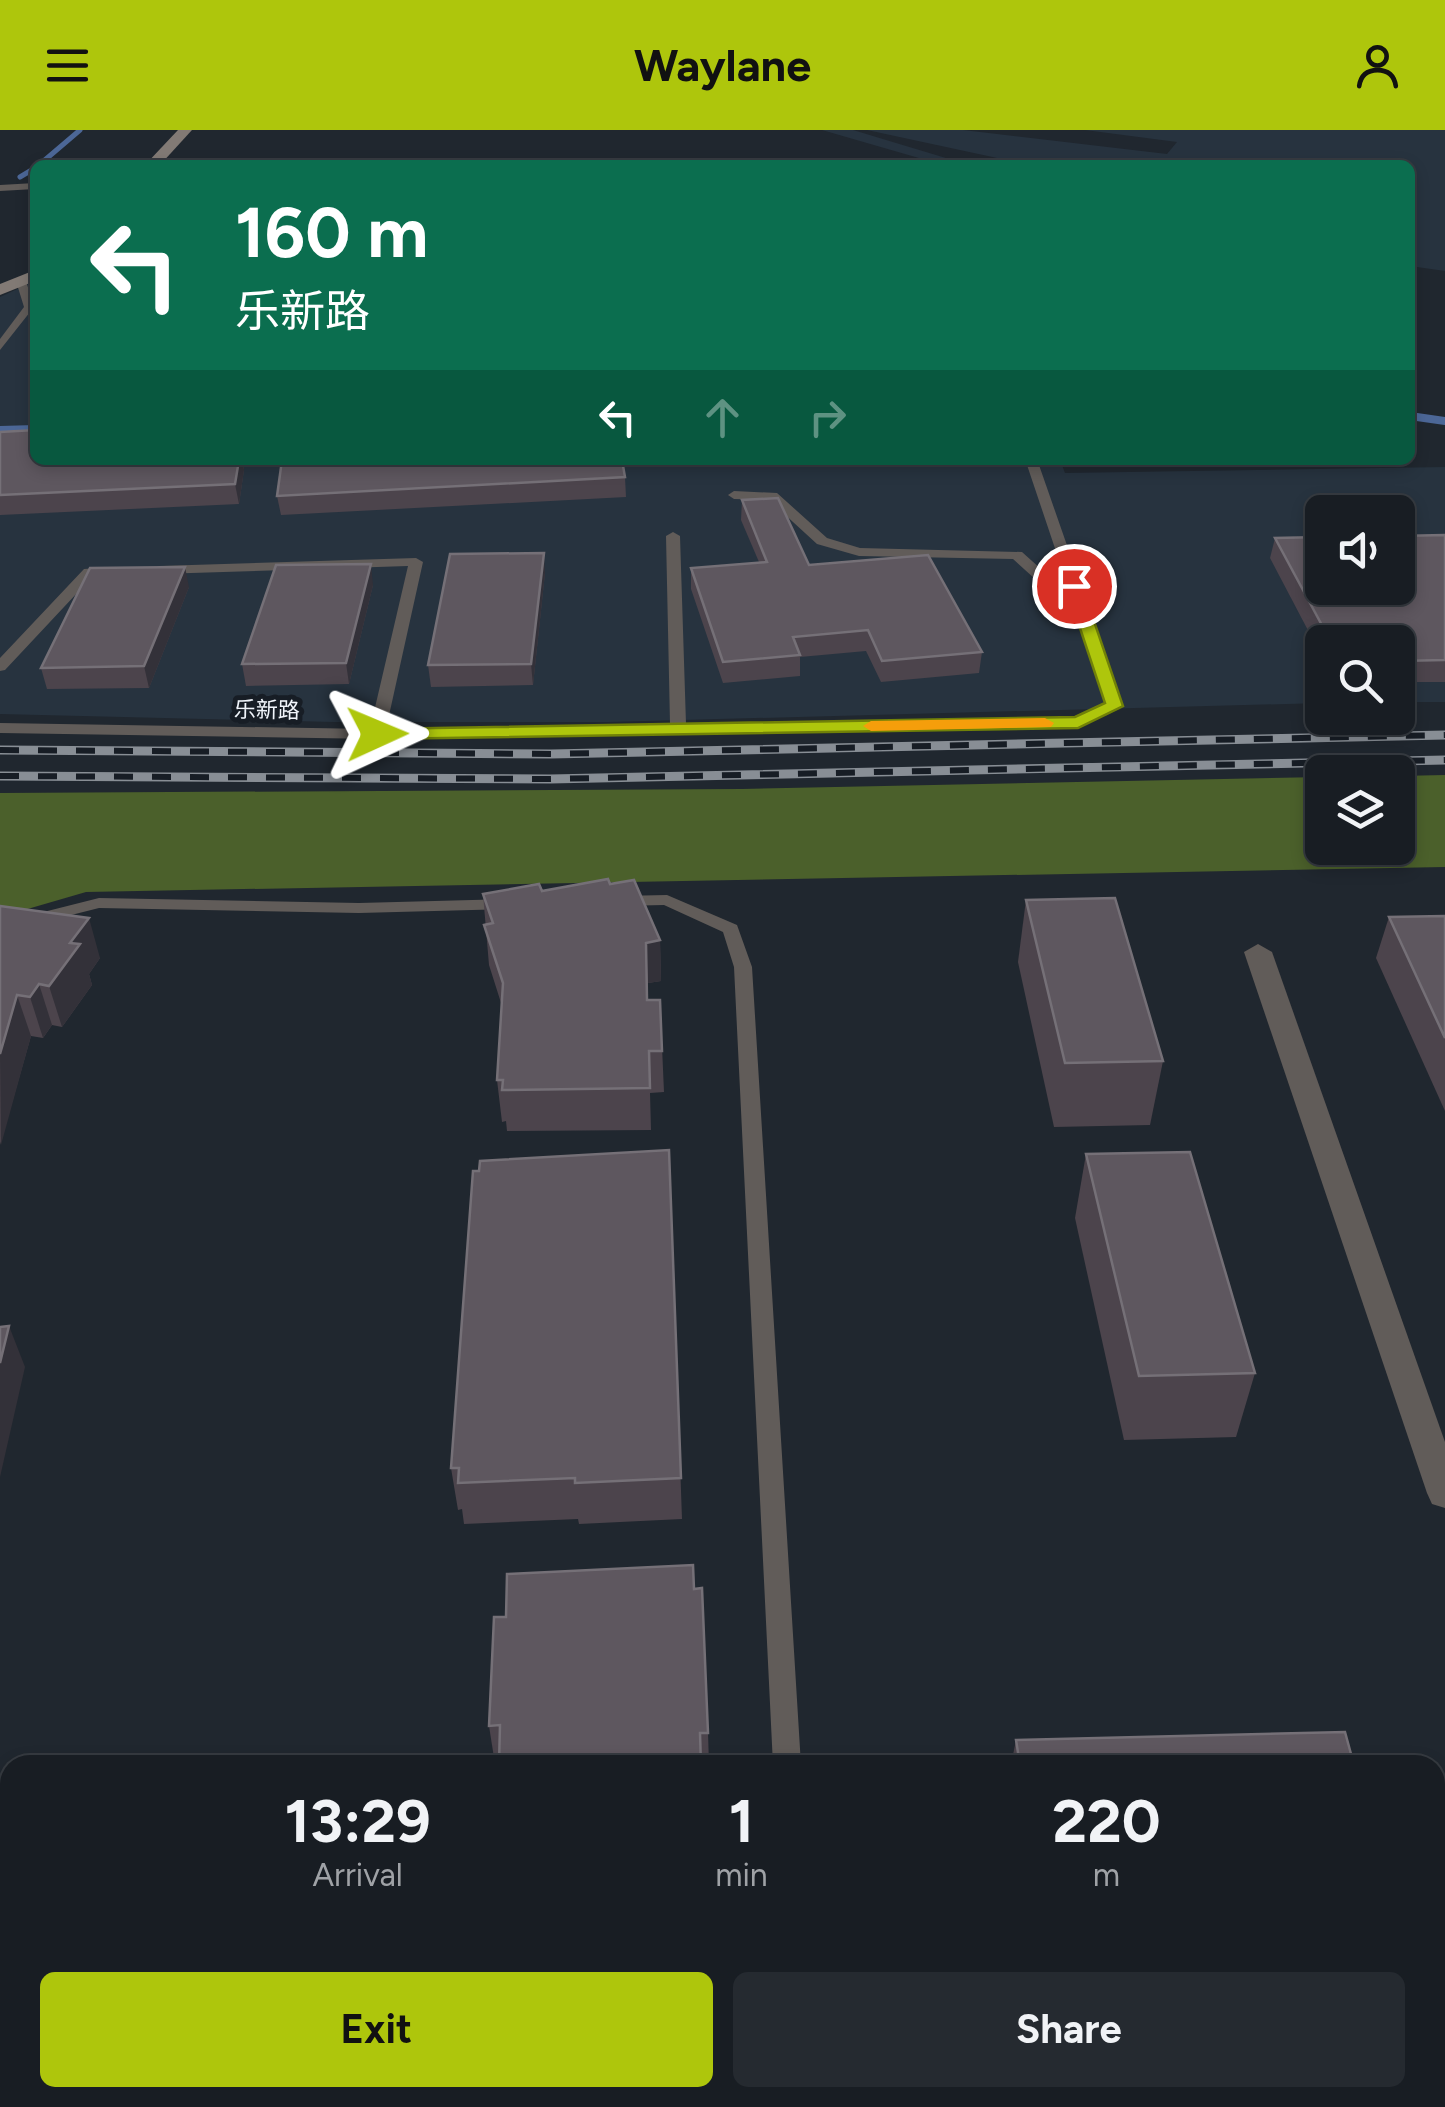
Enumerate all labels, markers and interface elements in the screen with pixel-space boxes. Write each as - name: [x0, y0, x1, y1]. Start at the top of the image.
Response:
- icon: menu: [40, 38, 95, 93]
- text: Waylane: [634, 38, 811, 92]
- icon: person: [1350, 38, 1405, 93]
- text: 160 m: [235, 190, 428, 275]
- icon: left: [70, 200, 200, 330]
- text: 乐新路: [235, 284, 370, 338]
- icon: left: [590, 390, 645, 445]
- icon: ahead: [695, 390, 750, 445]
- icon: right: [800, 390, 855, 445]
- map controls: [1305, 495, 1415, 865]
- button: sound: [1305, 495, 1415, 605]
- pin: [1032, 544, 1117, 629]
- icon: arrive: [1047, 559, 1102, 614]
- button: search: [1305, 625, 1415, 735]
- position arrow: [325, 682, 429, 786]
- street label: 乐新路: [234, 696, 300, 724]
- button: layers: [1305, 755, 1415, 865]
- text: 13:29: [284, 1785, 431, 1857]
- text: 1: [729, 1785, 754, 1857]
- text: 220: [1052, 1785, 1161, 1857]
- text: Arrival: [312, 1856, 403, 1894]
- text: min: [715, 1856, 768, 1894]
- text: m: [1093, 1856, 1120, 1894]
- button: Exit: [40, 1972, 713, 2087]
- button: Share: [733, 1972, 1405, 2087]

